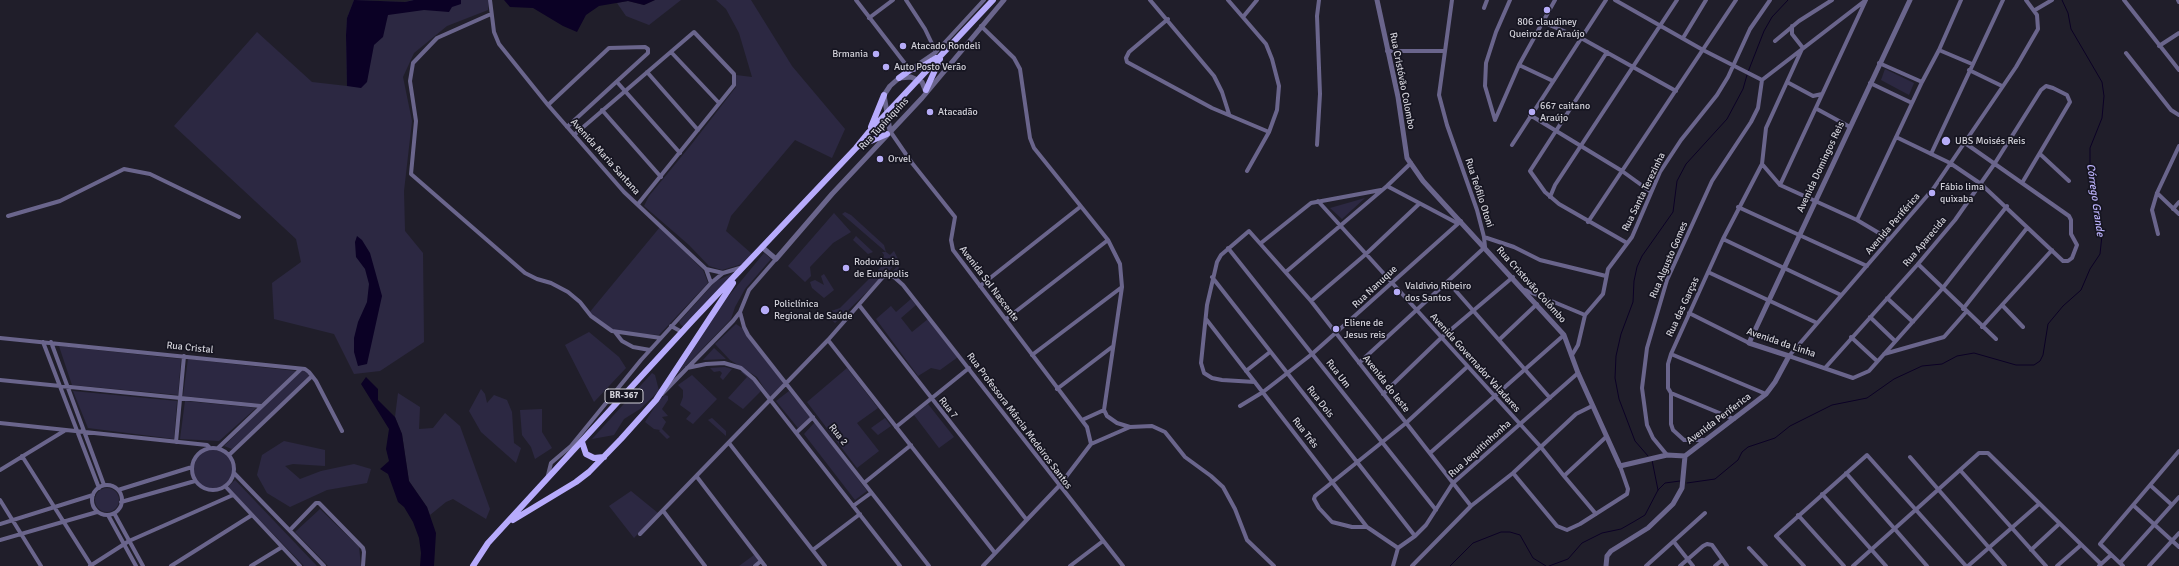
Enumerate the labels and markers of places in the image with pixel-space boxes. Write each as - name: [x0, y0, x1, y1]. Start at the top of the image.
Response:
- marker: 806 claudiney Queiroz de Araújo: [1542, 5, 1552, 15]
- place label: 806 claudiney Queiroz de Araújo: [1509, 16, 1585, 40]
- place label: Atacado Rondeli: [911, 40, 980, 52]
- marker: Atacado Rondeli: [898, 41, 908, 51]
- place label: Brmania: [832, 48, 868, 60]
- marker: Brmania: [871, 49, 881, 59]
- place label: Auto Posto Verão: [894, 61, 966, 73]
- marker: Auto Posto Verão: [881, 62, 891, 72]
- place label: 667 caitano Araújo: [1540, 100, 1590, 124]
- place label: Atacadão: [938, 106, 978, 118]
- marker: Atacadão: [925, 107, 935, 117]
- marker: 667 caitano Araújo: [1527, 107, 1537, 117]
- marker: UBS Moisés Reis: [1940, 135, 1952, 147]
- place label: UBS Moisés Reis: [1955, 135, 2025, 147]
- place label: Orvel: [888, 153, 911, 165]
- marker: Orvel: [875, 154, 885, 164]
- place label: Fábio lima quixaba: [1940, 181, 1984, 204]
- marker: Fábio lima quixaba: [1927, 188, 1937, 198]
- place label: Rodoviaria de Eunápolis: [854, 256, 909, 280]
- marker: Rodoviaria de Eunápolis: [841, 263, 851, 273]
- place label: Valdivio Ribeiro dos Santos: [1405, 280, 1471, 304]
- marker: Valdivio Ribeiro dos Santos: [1392, 287, 1402, 297]
- place label: Policlínica Regional de Saúde: [774, 298, 853, 322]
- marker: Policlínica Regional de Saúde: [759, 304, 771, 316]
- place label: Eliene de Jesus reis: [1344, 317, 1385, 340]
- marker: Eliene de Jesus reis: [1331, 324, 1341, 334]

